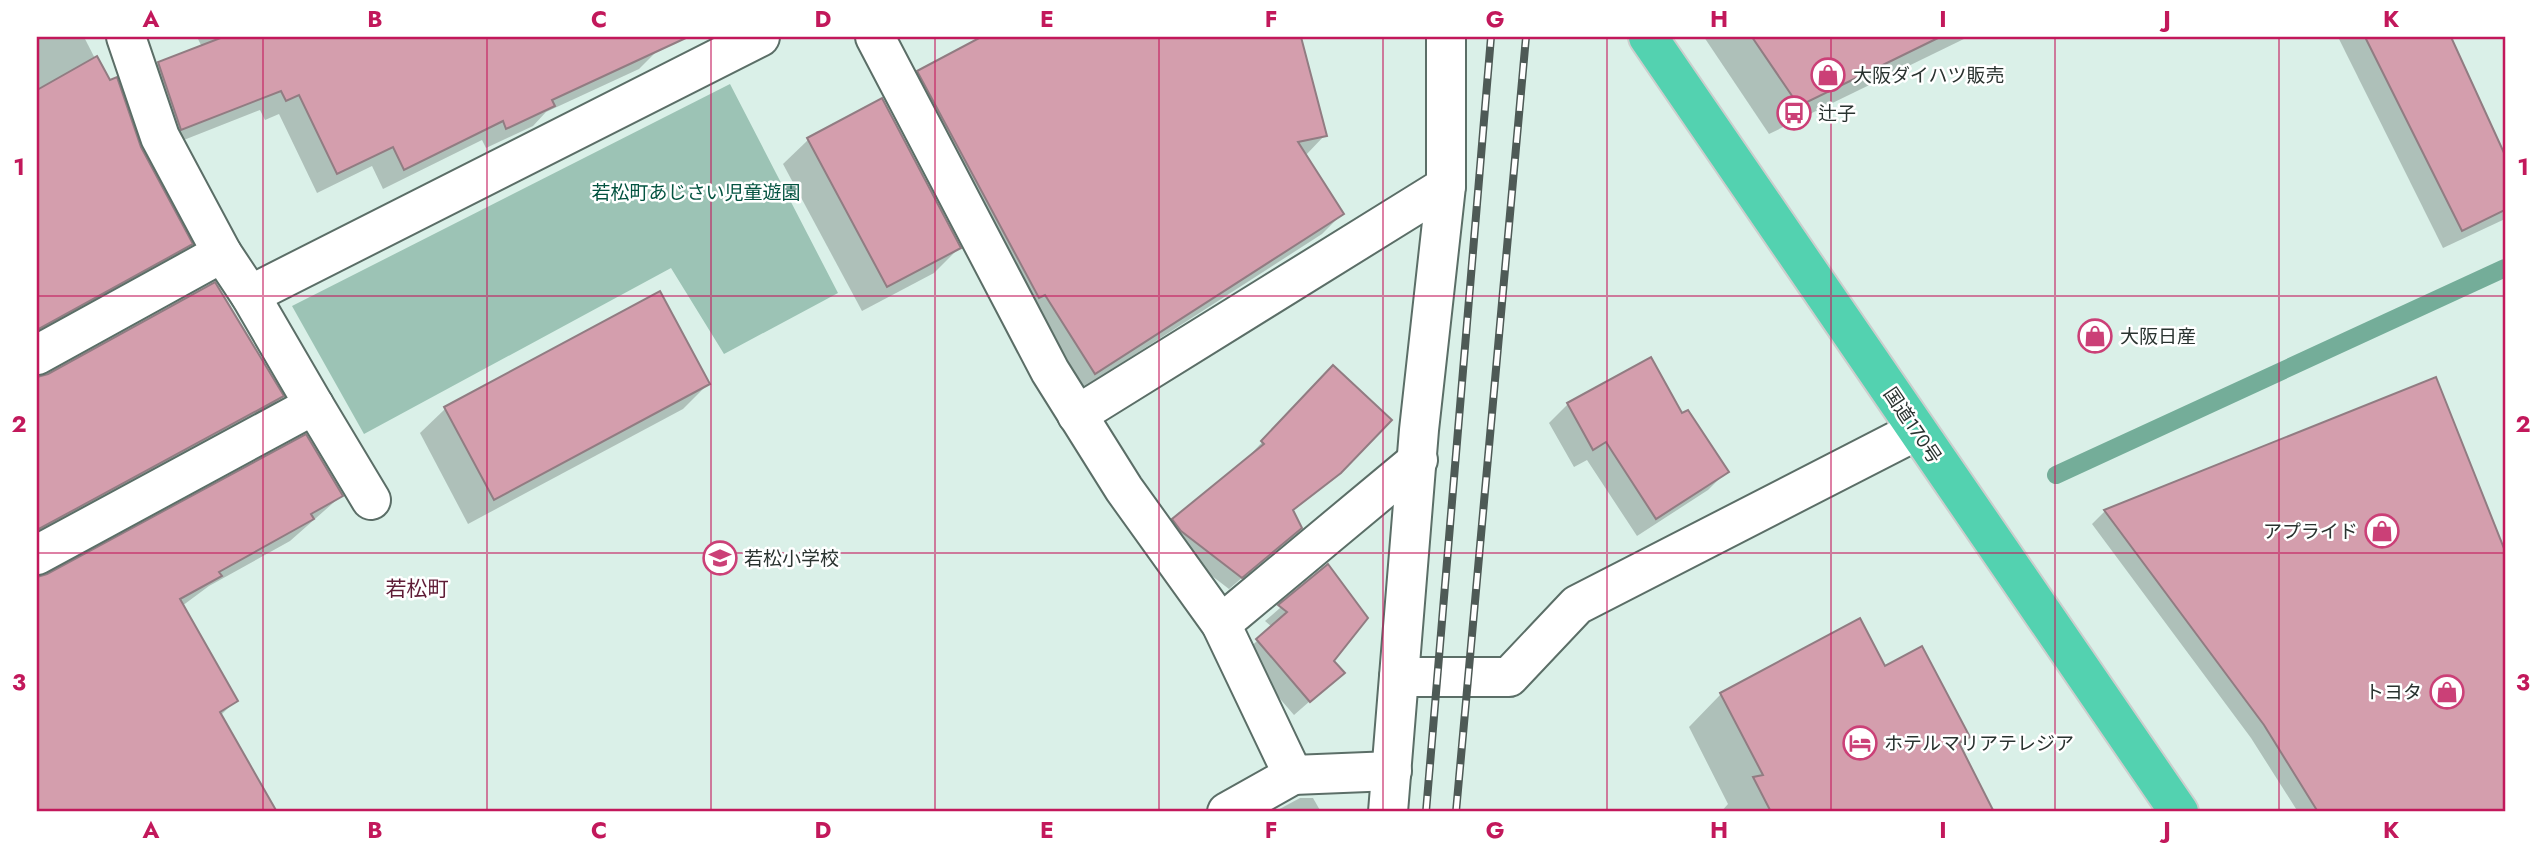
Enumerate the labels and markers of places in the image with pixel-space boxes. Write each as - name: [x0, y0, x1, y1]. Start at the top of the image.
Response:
- shop icon: 大阪ダイハツ販売: [1809, 56, 1847, 94]
- place label: 大阪ダイハツ販売: [1853, 62, 2005, 89]
- bus stop icon: 辻子: [1775, 94, 1813, 132]
- place label: 辻子: [1818, 100, 1856, 127]
- shop icon: 大阪日産: [2076, 317, 2114, 355]
- place label: 大阪日産: [2120, 323, 2196, 350]
- shop icon: アプライド: [2363, 512, 2401, 550]
- place label: アプライド: [2263, 518, 2358, 545]
- school or university icon: 若松小学校: [701, 539, 739, 577]
- place label: 若松小学校: [744, 545, 839, 572]
- shop icon: トヨタ: [2428, 673, 2466, 711]
- place label: トヨタ: [2365, 679, 2422, 706]
- hotel icon: ホテルマリアテレジア: [1841, 724, 1879, 762]
- place label: ホテルマリアテレジア: [1884, 730, 2074, 757]

